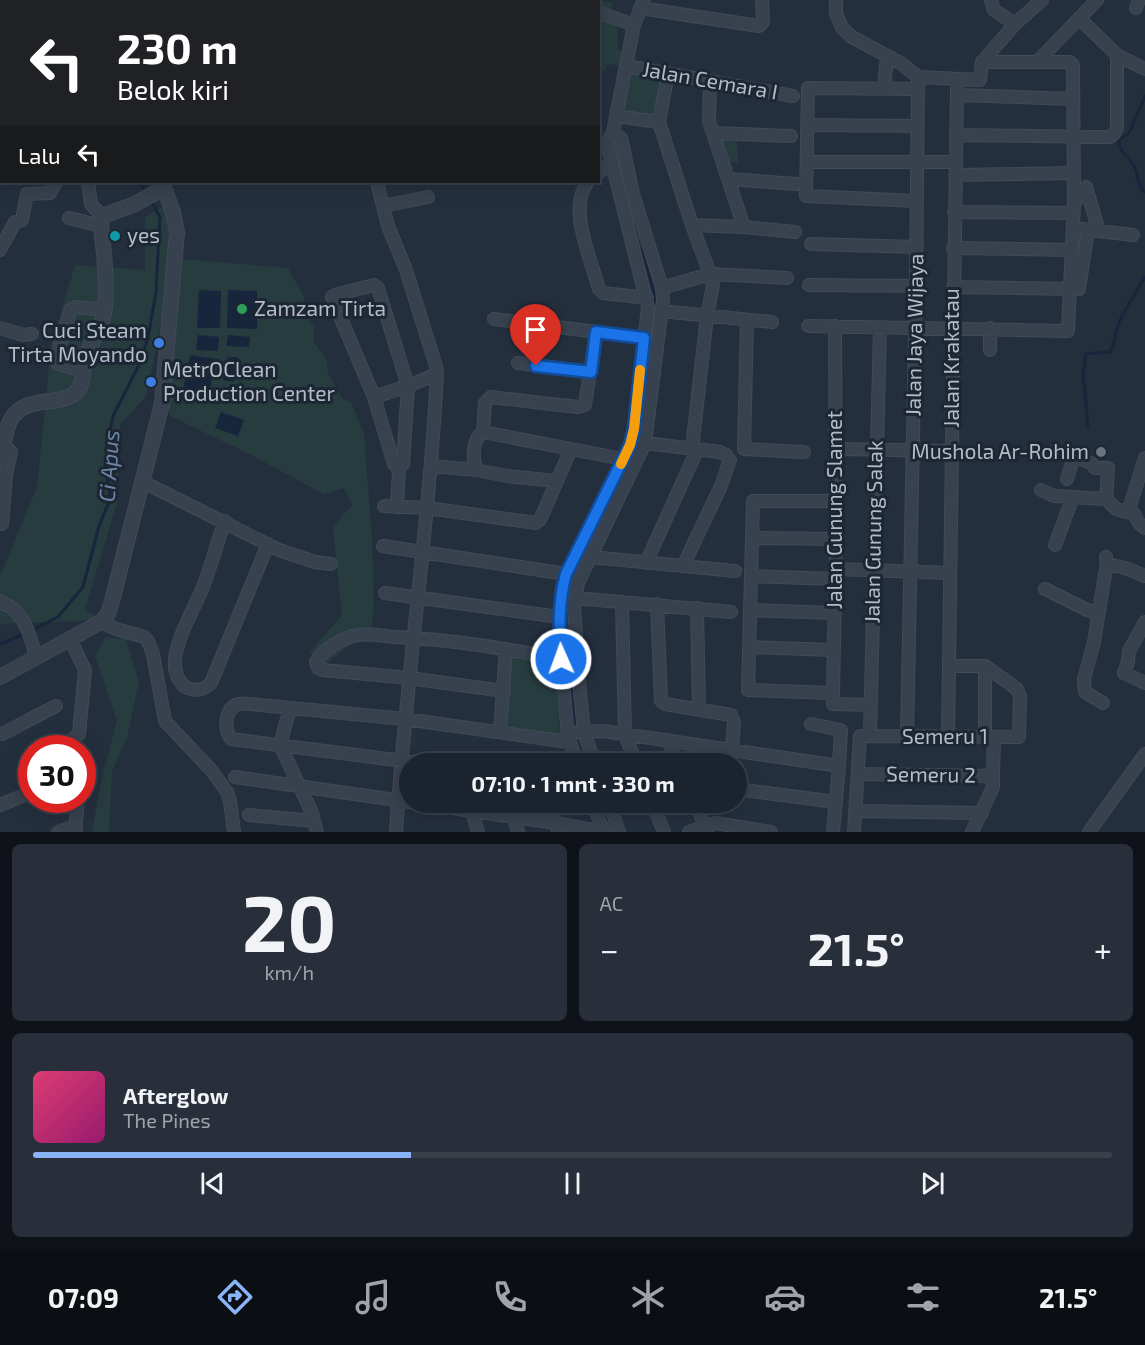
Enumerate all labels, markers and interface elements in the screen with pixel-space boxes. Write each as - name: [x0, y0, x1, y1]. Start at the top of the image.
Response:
- text: 230 m: [117, 22, 238, 72]
- icon: left: [18, 24, 96, 102]
- street label: Jalan Cemara I: [641, 55, 780, 104]
- text: Belok kiri: [117, 73, 229, 105]
- icon: left: [72, 138, 105, 171]
- text: Lalu: [18, 142, 60, 168]
- place label: yes: [127, 222, 160, 247]
- marker: yes: [108, 229, 122, 243]
- street label: Jalan Jaya Wijaya: [900, 253, 928, 417]
- street label: Jalan Krakatau: [938, 288, 963, 428]
- place label: Zamzam Tirta: [254, 295, 386, 320]
- marker: Zamzam Tirta: [235, 302, 249, 316]
- pin: [510, 304, 561, 366]
- icon: arrive: [519, 313, 552, 346]
- place label: Cuci Steam Tirta Moyando: [8, 317, 147, 366]
- marker: Cuci Steam Tirta Moyando: [152, 336, 166, 350]
- place label: MetrOClean Production Center: [163, 356, 335, 405]
- marker: MetrOClean Production Center: [144, 375, 158, 389]
- street label: Jalan Gunung Slamet: [821, 411, 846, 609]
- water label: Ci Apus: [93, 429, 123, 503]
- place label: Mushola Ar-Rohim: [911, 438, 1089, 463]
- street label: Jalan Gunung Salak: [858, 440, 887, 624]
- marker: Mushola Ar-Rohim: [1094, 445, 1108, 459]
- position arrow: [529, 627, 593, 691]
- street label: Semeru 1: [902, 723, 988, 748]
- speed limit sign: 30: [18, 735, 96, 813]
- street label: Semeru 2: [886, 760, 976, 787]
- text: 07:10 · 1 mnt · 330 m: [471, 770, 675, 796]
- text: 20: [242, 874, 337, 968]
- text: AC: [600, 891, 623, 915]
- text: 21.5°: [808, 921, 905, 975]
- text: −: [600, 929, 619, 969]
- text: +: [1094, 929, 1112, 969]
- text: km/h: [264, 960, 314, 984]
- text: Afterglow: [123, 1082, 228, 1108]
- text: The Pines: [123, 1108, 211, 1132]
- icon: previous: [196, 1167, 229, 1200]
- icon: pause: [556, 1167, 589, 1200]
- icon: next: [916, 1167, 949, 1200]
- icon: directions: [214, 1276, 256, 1318]
- icon: music: [352, 1276, 394, 1318]
- icon: phone: [489, 1276, 531, 1318]
- icon: climate: [627, 1276, 669, 1318]
- icon: car: [764, 1276, 806, 1318]
- icon: filters: [902, 1276, 944, 1318]
- text: 07:09: [48, 1281, 119, 1313]
- text: 21.5°: [1039, 1281, 1097, 1313]

